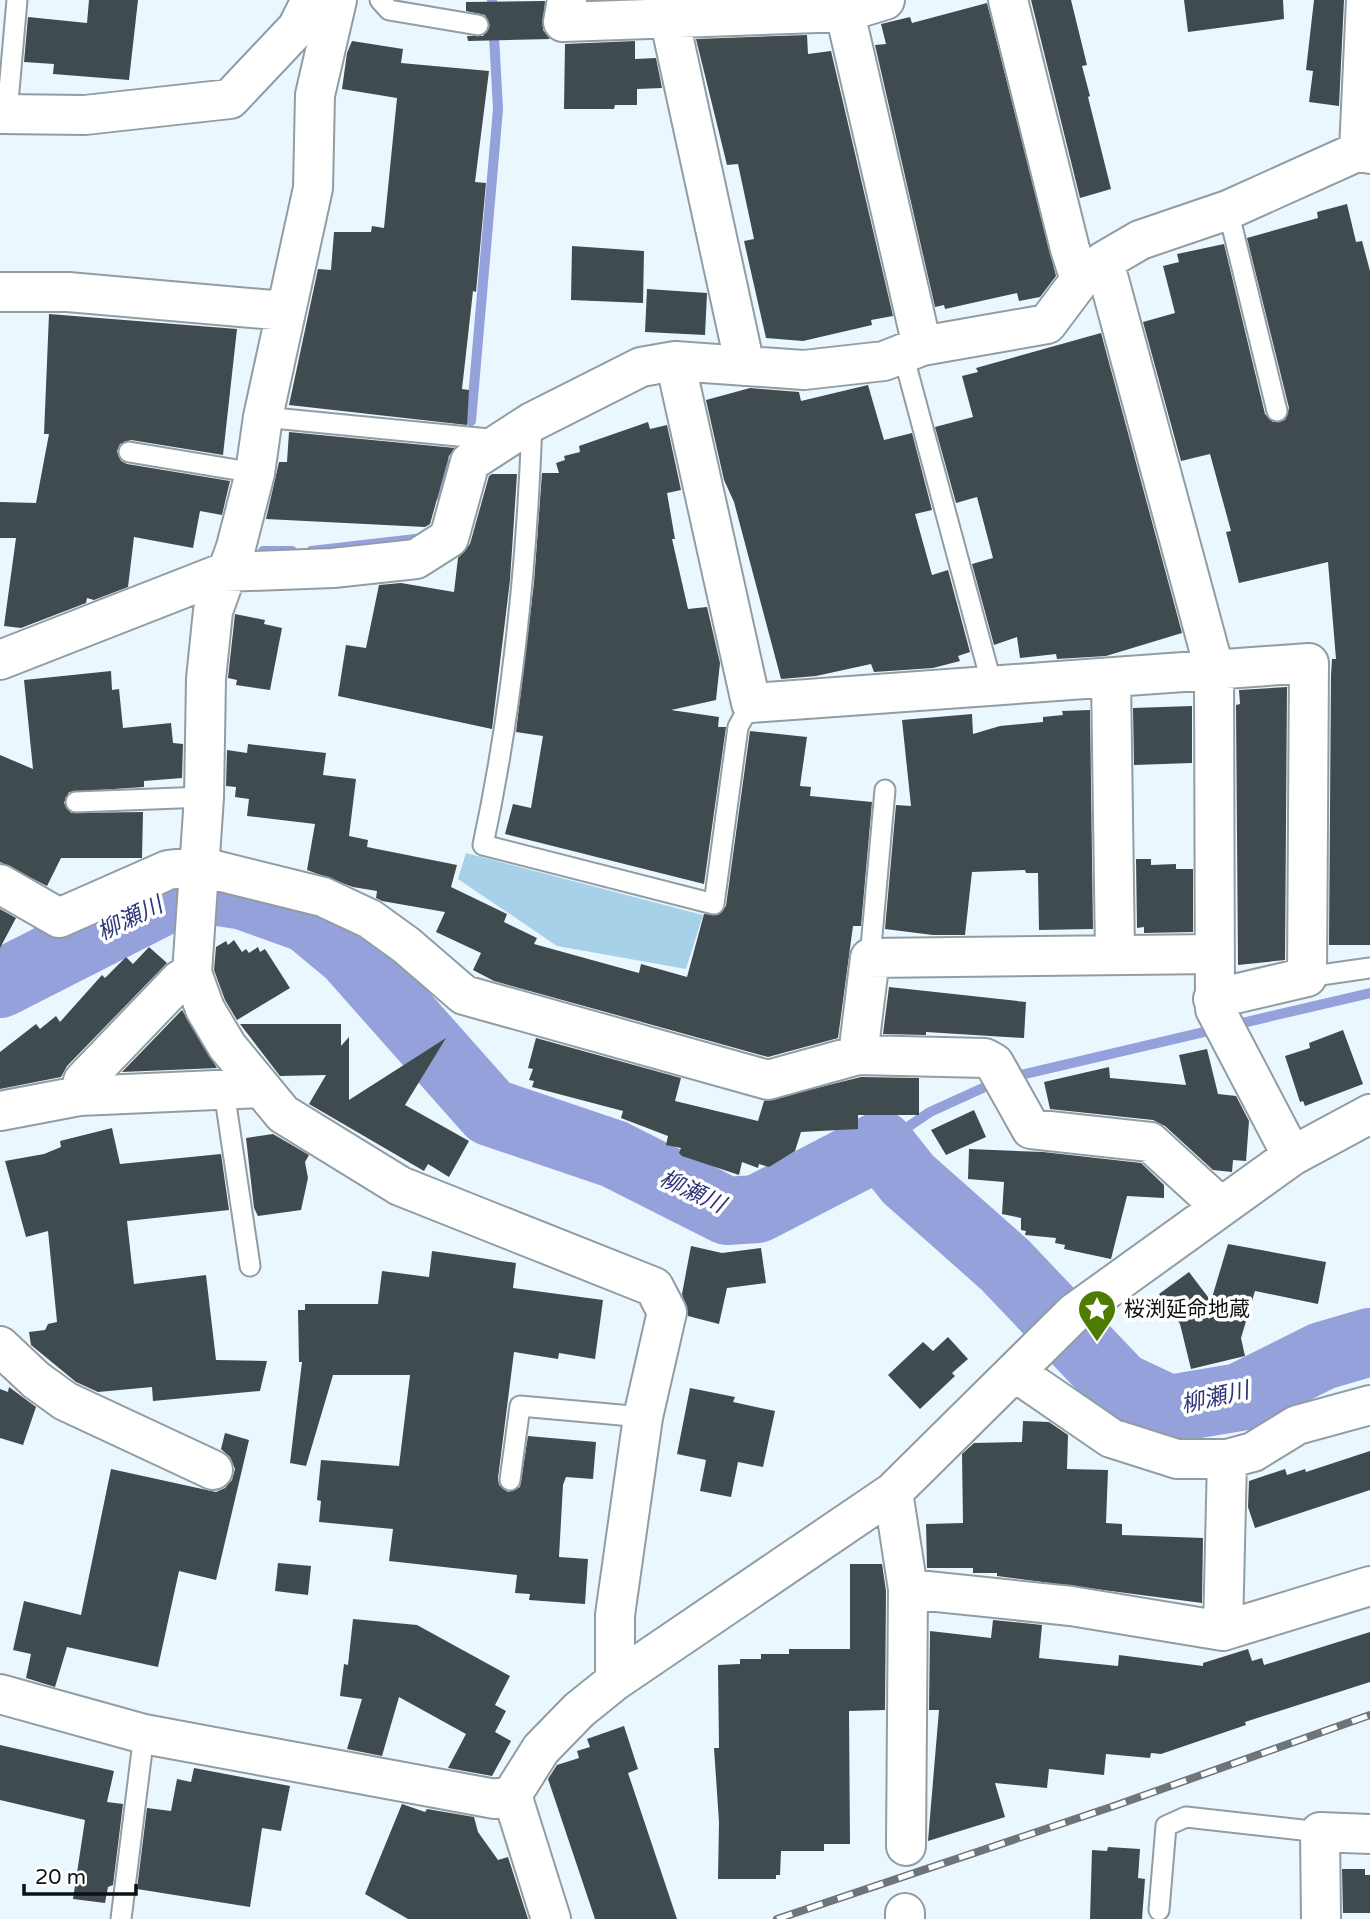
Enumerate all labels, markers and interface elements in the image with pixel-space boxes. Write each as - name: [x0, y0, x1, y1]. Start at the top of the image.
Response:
- water label: 柳瀬川: [93, 890, 170, 947]
- water label: 柳瀬川: [655, 1165, 732, 1221]
- place icon: 桜渕延命地蔵: [1076, 1288, 1118, 1343]
- place label: 桜渕延命地蔵: [1124, 1297, 1250, 1322]
- water label: 柳瀬川: [1178, 1376, 1255, 1419]
- scale bar: [24, 1853, 136, 1897]
- text: 20 m: [35, 1865, 86, 1890]

